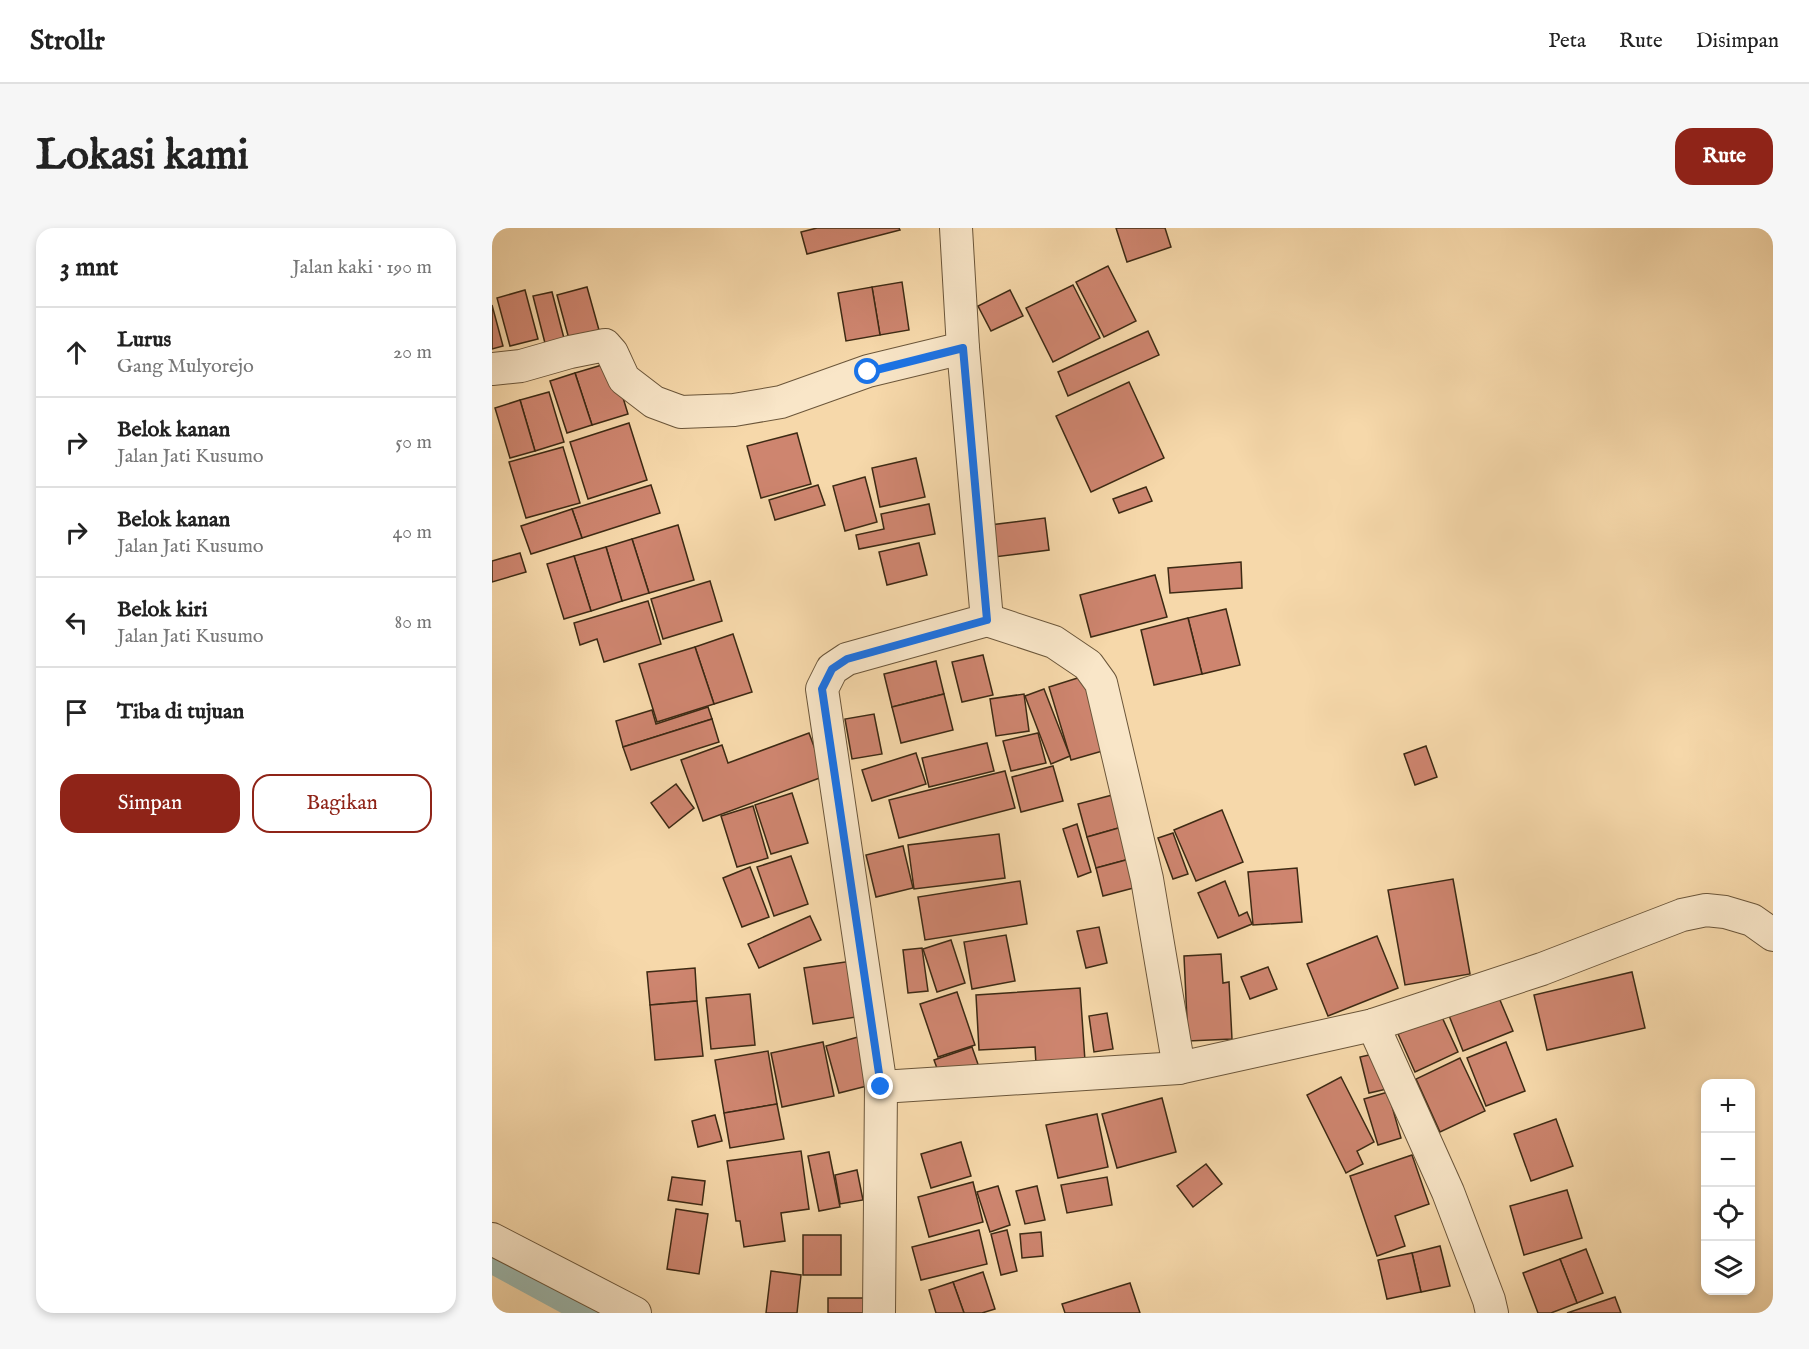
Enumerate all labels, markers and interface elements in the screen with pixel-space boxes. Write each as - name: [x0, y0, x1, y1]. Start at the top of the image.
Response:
- text: Strollr: [30, 24, 105, 59]
- text: Peta: [1548, 28, 1586, 55]
- text: Rute: [1619, 28, 1663, 55]
- text: Disimpan: [1696, 28, 1779, 55]
- button: Rute: [1675, 128, 1773, 185]
- text: Lokasi kami: [36, 130, 249, 183]
- text: 3 mnt: [60, 251, 118, 284]
- text: Jalan kaki · 190 m: [292, 255, 432, 280]
- text: Lurus: [117, 326, 171, 354]
- icon: ahead: [60, 336, 93, 369]
- text: 20 m: [393, 340, 432, 365]
- text: Gang Mulyorejo: [117, 354, 254, 379]
- route start: [854, 358, 880, 384]
- text: Belok kanan: [117, 416, 230, 444]
- icon: right: [60, 426, 93, 459]
- text: 50 m: [395, 430, 432, 455]
- text: Jalan Jati Kusumo: [117, 444, 264, 469]
- text: Belok kanan: [117, 506, 230, 534]
- icon: right: [60, 516, 93, 549]
- text: 40 m: [393, 520, 432, 545]
- text: Jalan Jati Kusumo: [117, 534, 264, 559]
- text: Belok kiri: [117, 596, 208, 624]
- icon: left: [60, 606, 93, 639]
- text: 80 m: [395, 610, 432, 635]
- text: Jalan Jati Kusumo: [117, 624, 264, 649]
- icon: arrive: [60, 696, 93, 729]
- text: Tiba di tujuan: [117, 698, 244, 726]
- button: Simpan: [60, 774, 240, 833]
- button: Bagikan: [252, 774, 432, 833]
- route end: [867, 1073, 893, 1099]
- map controls: [1701, 1079, 1755, 1295]
- button: +: [1701, 1079, 1755, 1133]
- button: −: [1701, 1133, 1755, 1187]
- button: locate: [1701, 1187, 1755, 1241]
- button: layers: [1701, 1241, 1755, 1295]

